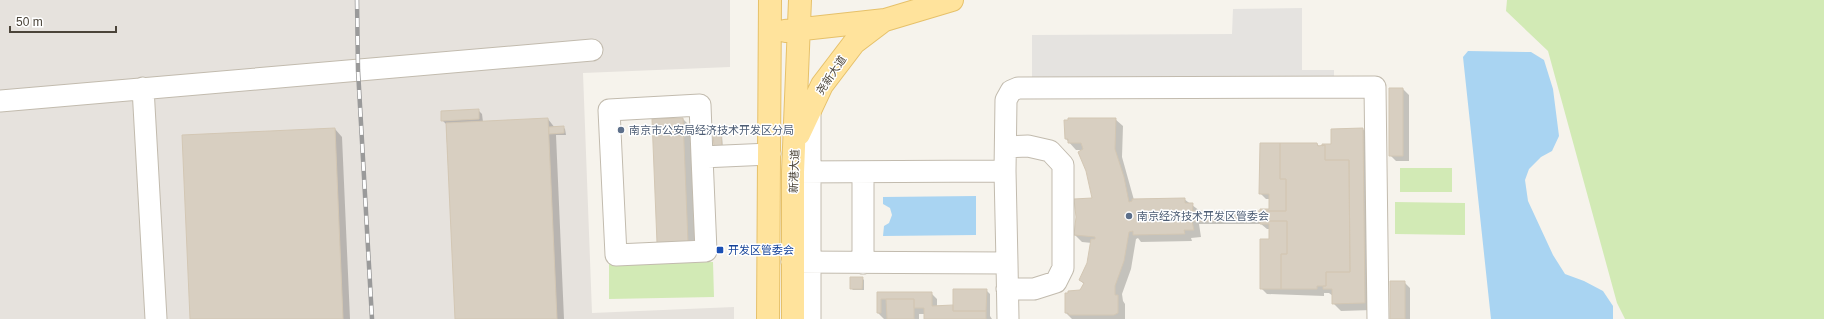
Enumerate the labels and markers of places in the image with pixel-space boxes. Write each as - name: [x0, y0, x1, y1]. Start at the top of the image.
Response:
- place label: 南京市公安局经济技术开发区分局: [629, 124, 794, 136]
- marker: 南京市公安局经济技术开发区分局: [616, 125, 626, 135]
- place label: 南京经济技术开发区管委会: [1137, 210, 1269, 222]
- marker: 南京经济技术开发区管委会: [1124, 211, 1134, 221]
- place label: 开发区管委会: [728, 244, 794, 256]
- marker: 开发区管委会: [715, 245, 725, 255]

